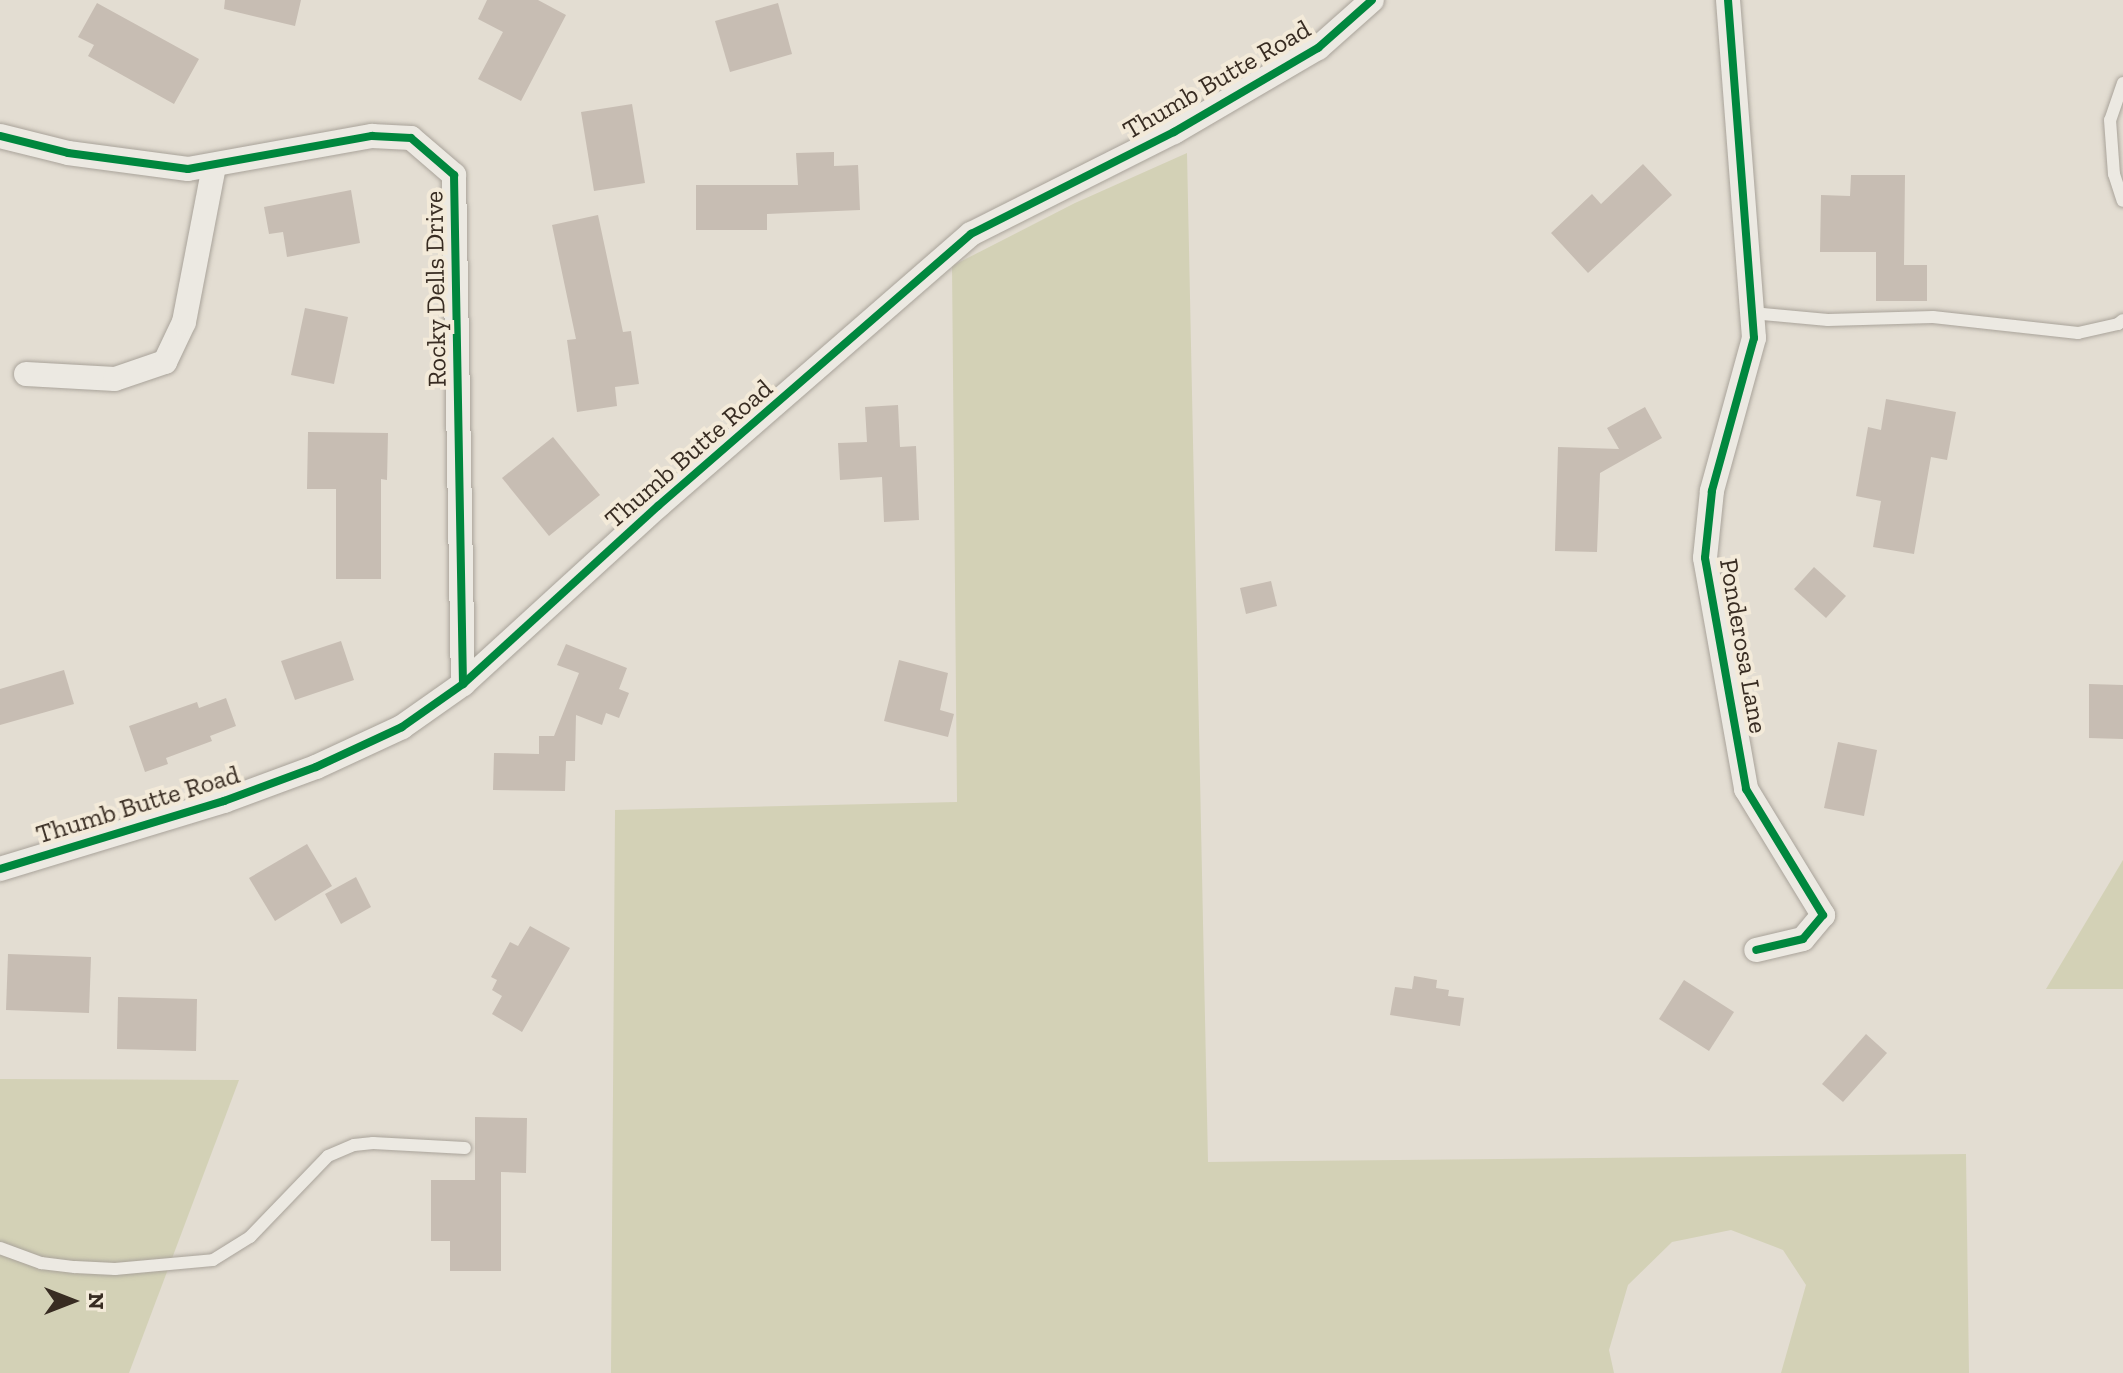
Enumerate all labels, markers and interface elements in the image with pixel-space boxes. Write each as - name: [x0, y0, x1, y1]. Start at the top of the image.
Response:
- street label: Thumb Butte Road: [1118, 14, 1316, 146]
- street label: Rocky Dells Drive: [419, 190, 453, 388]
- street label: Thumb Butte Road: [599, 373, 779, 535]
- street label: Ponderosa Lane: [1712, 556, 1774, 736]
- street label: Thumb Butte Road: [33, 759, 243, 851]
- north arrow: [32, 1261, 112, 1341]
- text: N: [83, 1293, 110, 1309]

